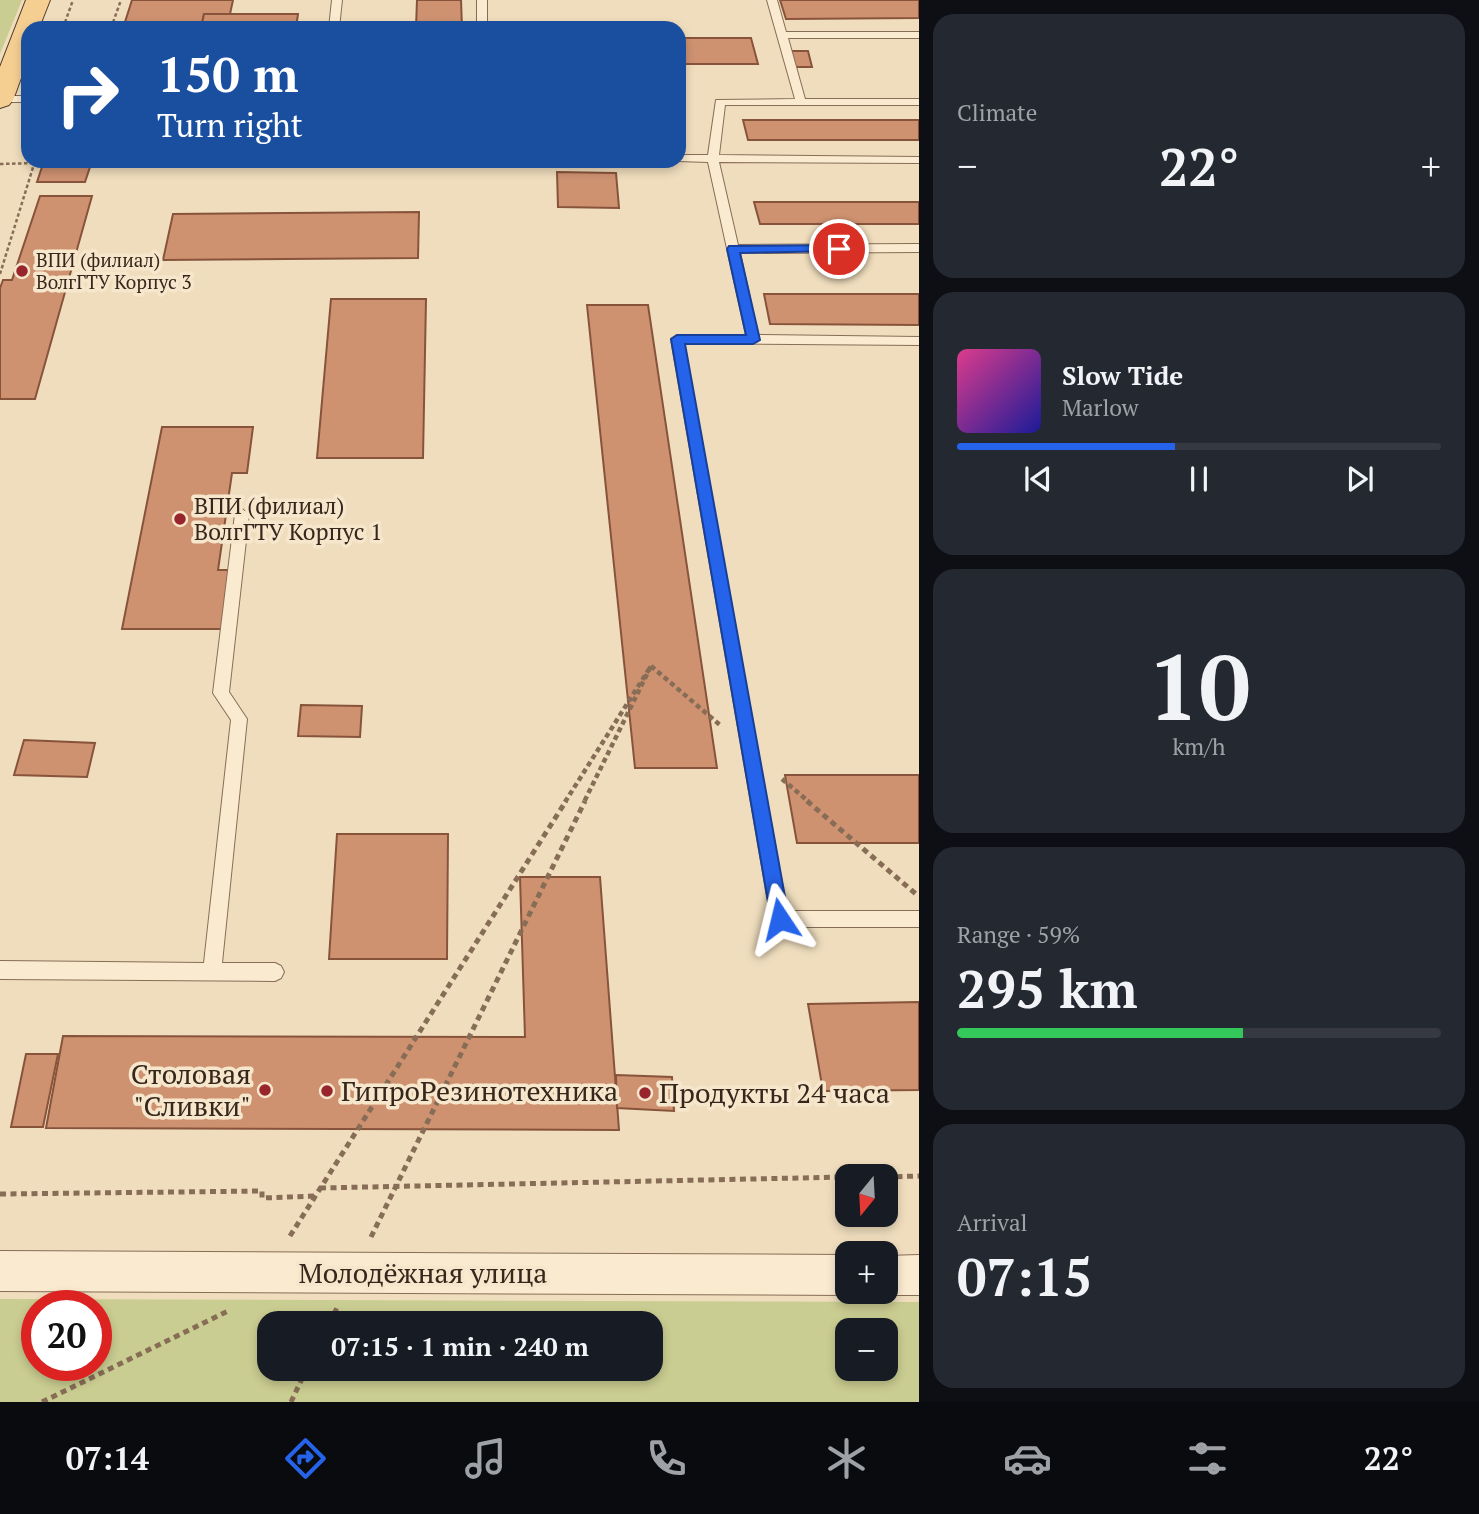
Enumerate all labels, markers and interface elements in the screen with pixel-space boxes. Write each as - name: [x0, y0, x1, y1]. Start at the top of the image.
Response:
- text: 150 m: [157, 41, 299, 106]
- icon: right: [42, 49, 133, 140]
- text: Climate: [957, 97, 1037, 128]
- text: Turn right: [157, 104, 303, 146]
- text: 22°: [1159, 132, 1239, 201]
- text: −: [957, 141, 977, 191]
- text: +: [1421, 141, 1441, 191]
- pin: [809, 219, 869, 279]
- icon: arrive: [820, 230, 858, 268]
- place label: ВПИ (филиал) ВолгГТУ Корпус 3: [36, 247, 192, 294]
- marker: ВПИ (филиал) ВолгГТУ Корпус 3: [14, 263, 30, 279]
- text: Slow Tide: [1062, 358, 1183, 392]
- text: Marlow: [1062, 392, 1139, 423]
- icon: previous: [1019, 460, 1057, 498]
- icon: pause: [1180, 460, 1218, 498]
- icon: next: [1341, 460, 1379, 498]
- place label: ВПИ (филиал) ВолгГТУ Корпус 1: [194, 490, 382, 547]
- marker: ВПИ (филиал) ВолгГТУ Корпус 1: [172, 511, 188, 527]
- text: 10: [1148, 625, 1250, 746]
- text: km/h: [1172, 731, 1226, 762]
- position arrow: [743, 882, 817, 956]
- text: Range · 59%: [957, 919, 1080, 950]
- text: 295 km: [957, 954, 1138, 1023]
- place label: Столовая "Сливки": [131, 1055, 251, 1124]
- place label: ГипроРезинотехника: [341, 1072, 618, 1109]
- place label: Продукты 24 часа: [659, 1074, 890, 1111]
- marker: Столовая "Сливки": [257, 1082, 273, 1098]
- marker: ГипроРезинотехника: [319, 1083, 335, 1099]
- marker: Продукты 24 часа: [637, 1085, 653, 1101]
- north arrow: [835, 1164, 898, 1227]
- map controls: [835, 1164, 898, 1381]
- text: Arrival: [957, 1207, 1028, 1238]
- button: +: [835, 1241, 898, 1304]
- text: 07:15: [957, 1242, 1092, 1311]
- street label: Молодёжная улица: [298, 1254, 548, 1291]
- speed limit sign: 20: [21, 1290, 112, 1381]
- button: −: [835, 1318, 898, 1381]
- text: 07:15 · 1 min · 240 m: [331, 1329, 589, 1363]
- icon: directions: [281, 1434, 330, 1483]
- icon: music: [461, 1434, 510, 1483]
- icon: phone: [642, 1434, 691, 1483]
- icon: climate: [822, 1434, 871, 1483]
- icon: car: [1003, 1434, 1052, 1483]
- icon: filters: [1183, 1434, 1232, 1483]
- text: 07:14: [66, 1437, 149, 1479]
- text: 22°: [1364, 1437, 1413, 1479]

